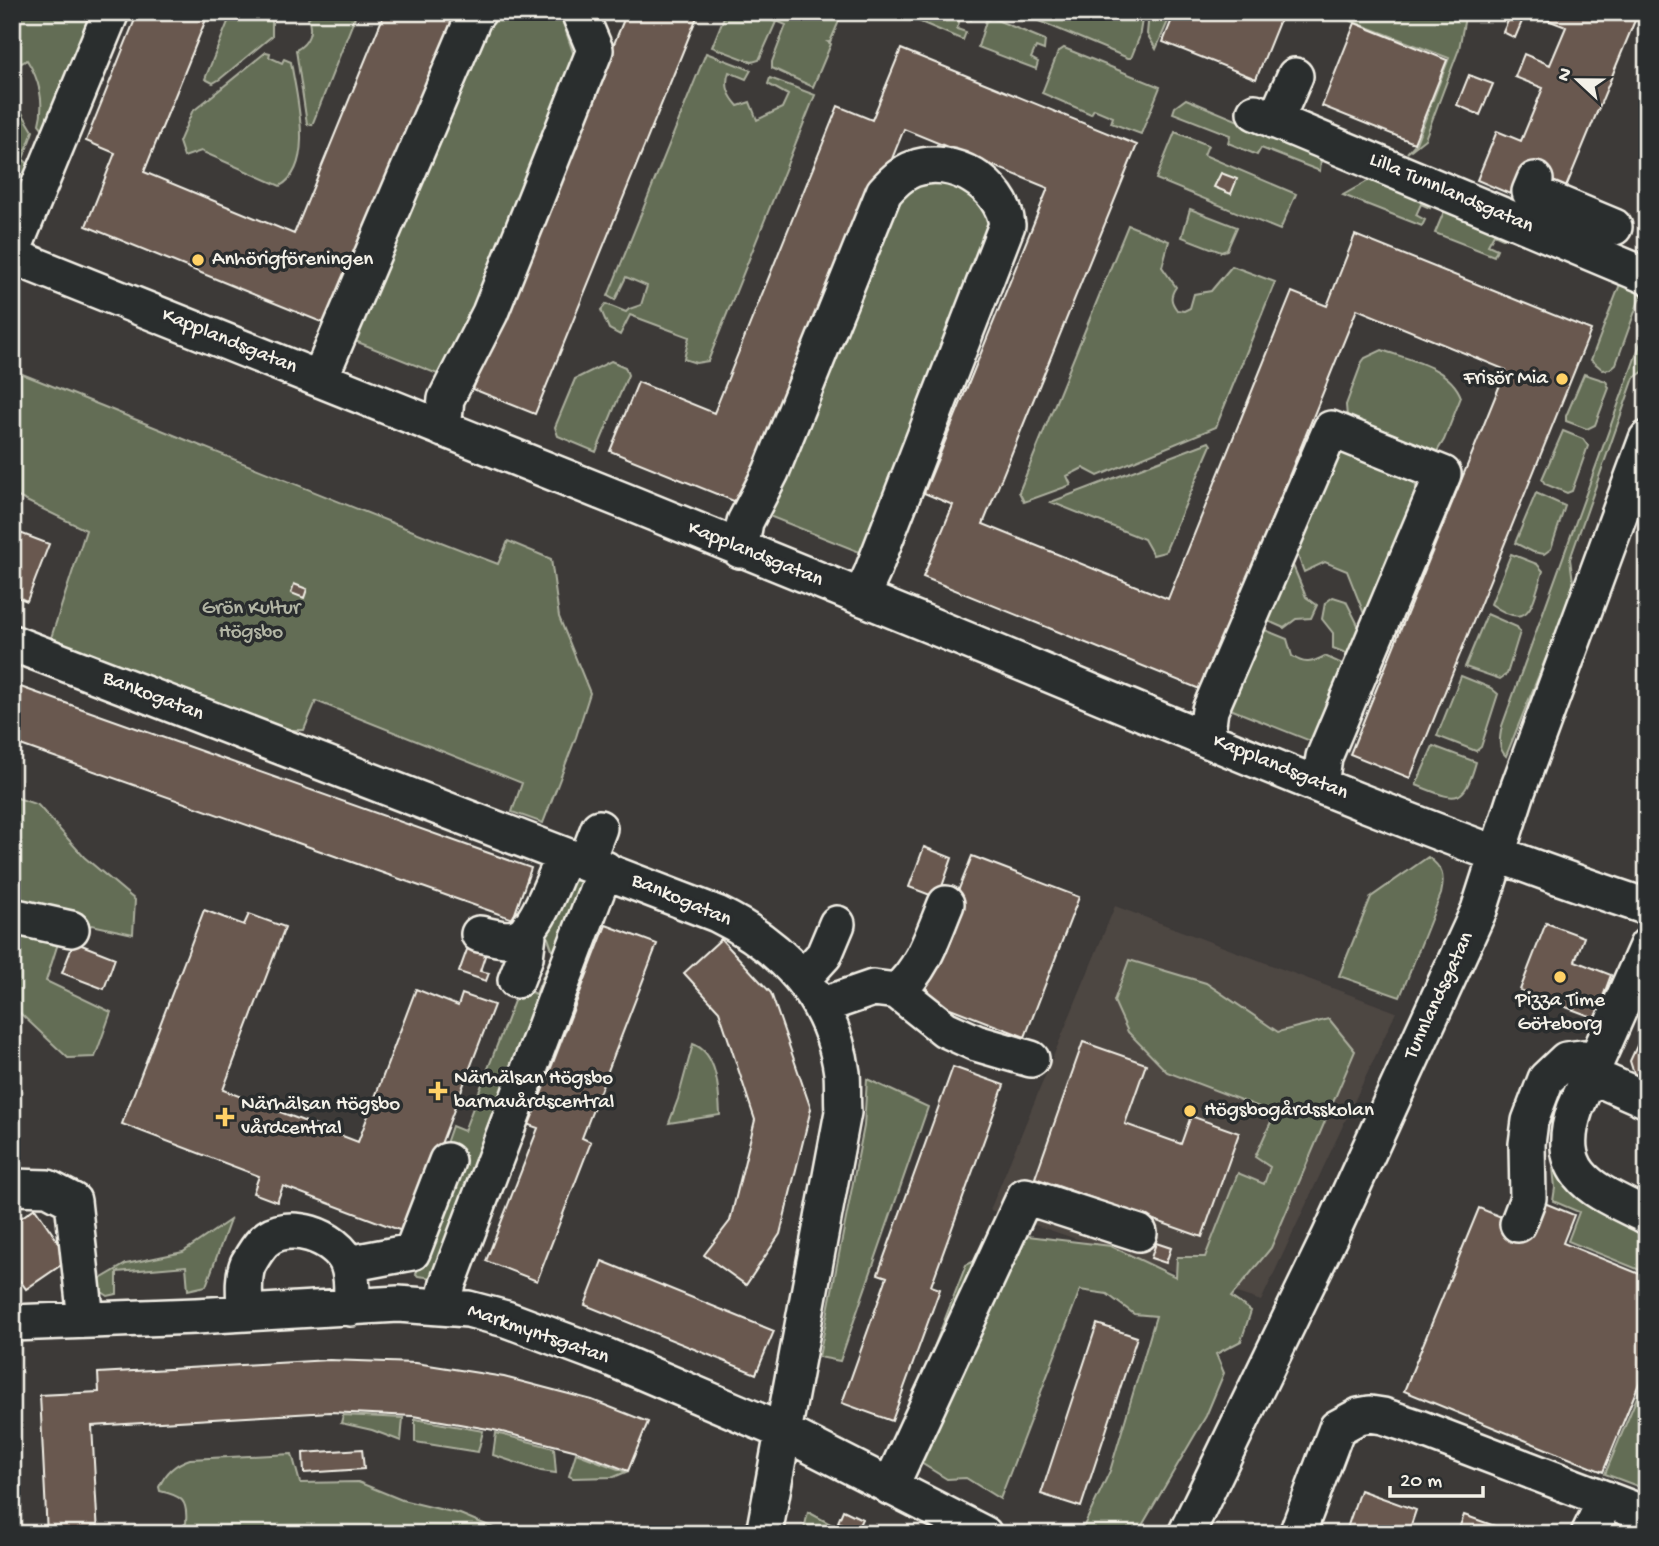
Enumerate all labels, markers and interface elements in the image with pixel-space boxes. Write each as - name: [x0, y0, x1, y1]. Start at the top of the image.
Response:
- north arrow: [1544, 46, 1614, 116]
- text: N: [1552, 65, 1578, 85]
- street label: Lilla Tunnlandsgatan: [1365, 148, 1537, 240]
- place label: Anhörigföreningen: [212, 248, 373, 273]
- marker: Anhörigföreningen: [190, 252, 206, 268]
- street label: Kapplandsgatan: [158, 303, 300, 381]
- place label: Frisör Mia: [1462, 367, 1549, 392]
- marker: Frisör Mia: [1554, 371, 1570, 387]
- street label: Kapplandsgatan: [684, 516, 826, 594]
- park label: Grön Kultur Högsbo: [202, 597, 302, 646]
- street label: Bankogatan: [98, 666, 207, 728]
- street label: Kapplandsgatan: [1209, 729, 1351, 807]
- street label: Bankogatan: [626, 868, 735, 933]
- street label: Tunnlandsgatan: [1399, 928, 1480, 1065]
- marker: Pizza Time Göteborg: [1552, 969, 1568, 985]
- place label: Pizza Time Göteborg: [1514, 989, 1606, 1038]
- place label: Närhälsan Högsbo barnavårdscentral: [454, 1067, 614, 1116]
- marker: Närhälsan Högsbo barnavårdscentral: [428, 1081, 448, 1101]
- place label: Närhälsan Högsbo vårdcentral: [241, 1093, 400, 1142]
- place label: Högsbogårdsskolan: [1204, 1099, 1374, 1124]
- marker: Högsbogårdsskolan: [1182, 1103, 1198, 1119]
- marker: Närhälsan Högsbo vårdcentral: [215, 1107, 235, 1127]
- street label: Markmyntsgatan: [464, 1299, 612, 1371]
- scale bar: [1390, 1455, 1482, 1499]
- text: 20 m: [1400, 1470, 1442, 1495]

